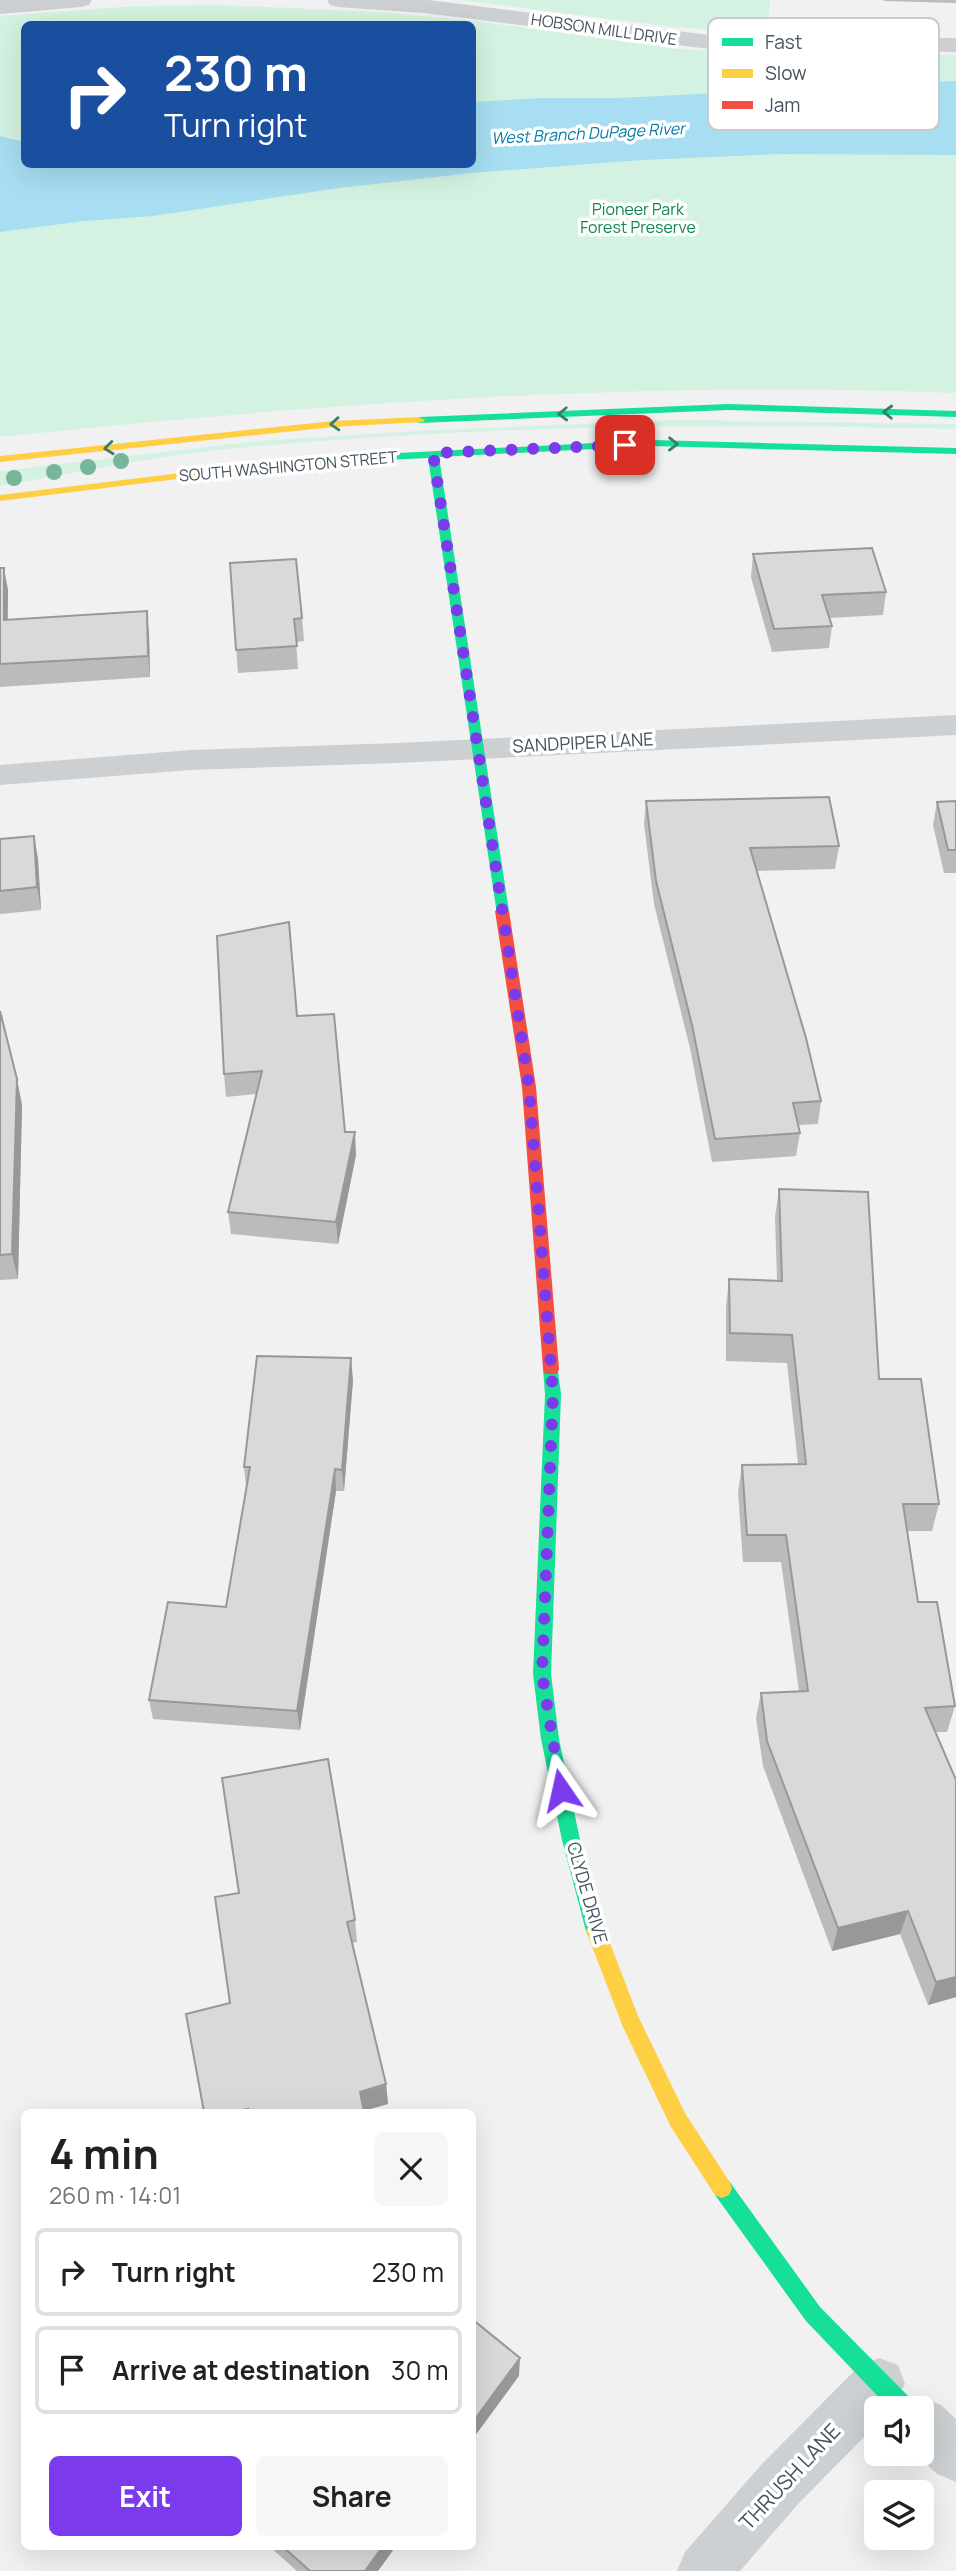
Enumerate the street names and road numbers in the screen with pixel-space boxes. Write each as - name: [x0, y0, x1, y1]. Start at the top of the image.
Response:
- street label: HOBSON MILL DRIVE: [530, 8, 678, 50]
- street label: SOUTH WASHINGTON STREET: [178, 445, 399, 487]
- street label: SANDPIPER LANE: [512, 726, 654, 758]
- street label: CLYDE DRIVE: [562, 1839, 614, 1946]
- street label: THRUSH LANE: [733, 2417, 846, 2536]

